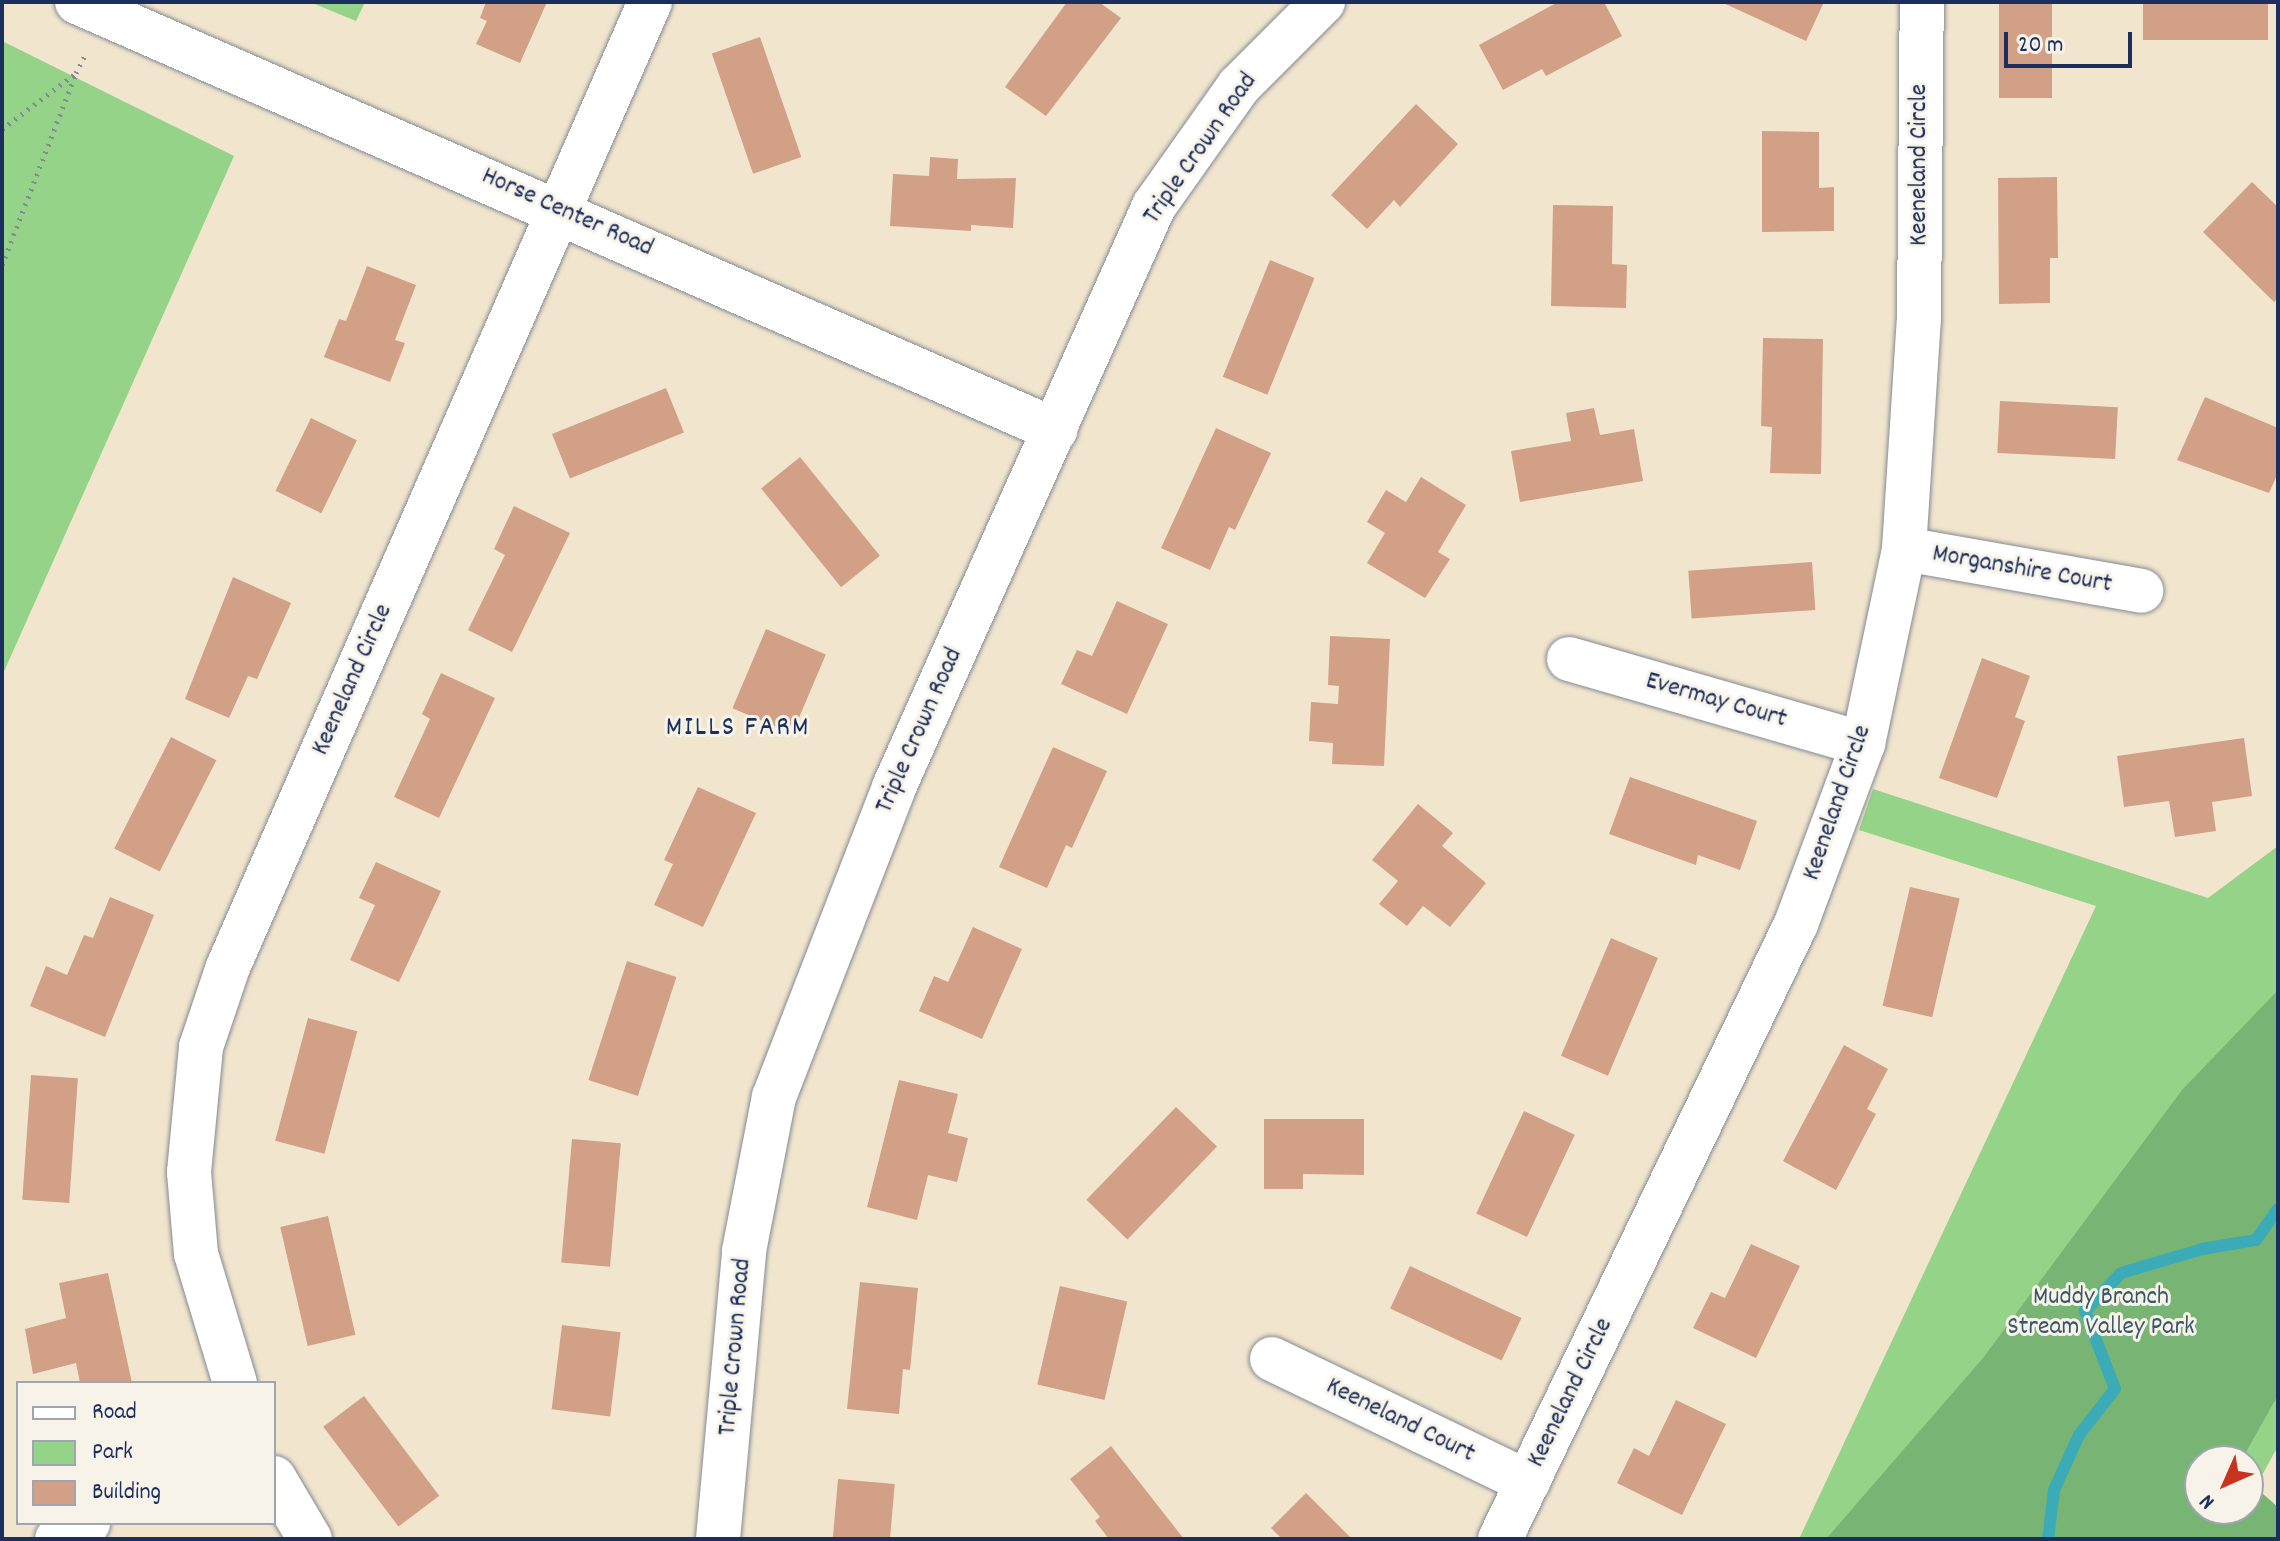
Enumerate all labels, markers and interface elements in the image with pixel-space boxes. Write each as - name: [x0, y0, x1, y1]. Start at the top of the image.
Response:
- scale bar: [2008, 16, 2136, 66]
- text: 20 m: [2018, 29, 2064, 63]
- street label: Triple Crown Road: [1137, 67, 1265, 231]
- street label: Keeneland Circle: [1904, 84, 1936, 246]
- street label: Horse Center Road: [476, 161, 658, 265]
- street label: Morganshire Court: [1930, 539, 2114, 601]
- street label: Keeneland Circle: [306, 600, 400, 760]
- street label: Triple Crown Road: [870, 643, 970, 819]
- street label: Evermay Court: [1642, 666, 1790, 736]
- district label: MILLS FARM: [666, 712, 810, 746]
- street label: Keeneland Circle: [1797, 721, 1879, 885]
- street label: Triple Crown Road: [713, 1257, 759, 1437]
- park label: Muddy Branch Stream Valley Park: [2007, 1282, 2195, 1344]
- street label: Keeneland Circle: [1521, 1313, 1621, 1473]
- street label: Keeneland Court: [1320, 1372, 1480, 1470]
- legend: [16, 1381, 276, 1525]
- text: Road: [92, 1396, 137, 1430]
- text: Park: [92, 1436, 133, 1470]
- north arrow: [2184, 1445, 2264, 1525]
- text: Building: [92, 1476, 161, 1510]
- text: N: [2193, 1486, 2223, 1516]

